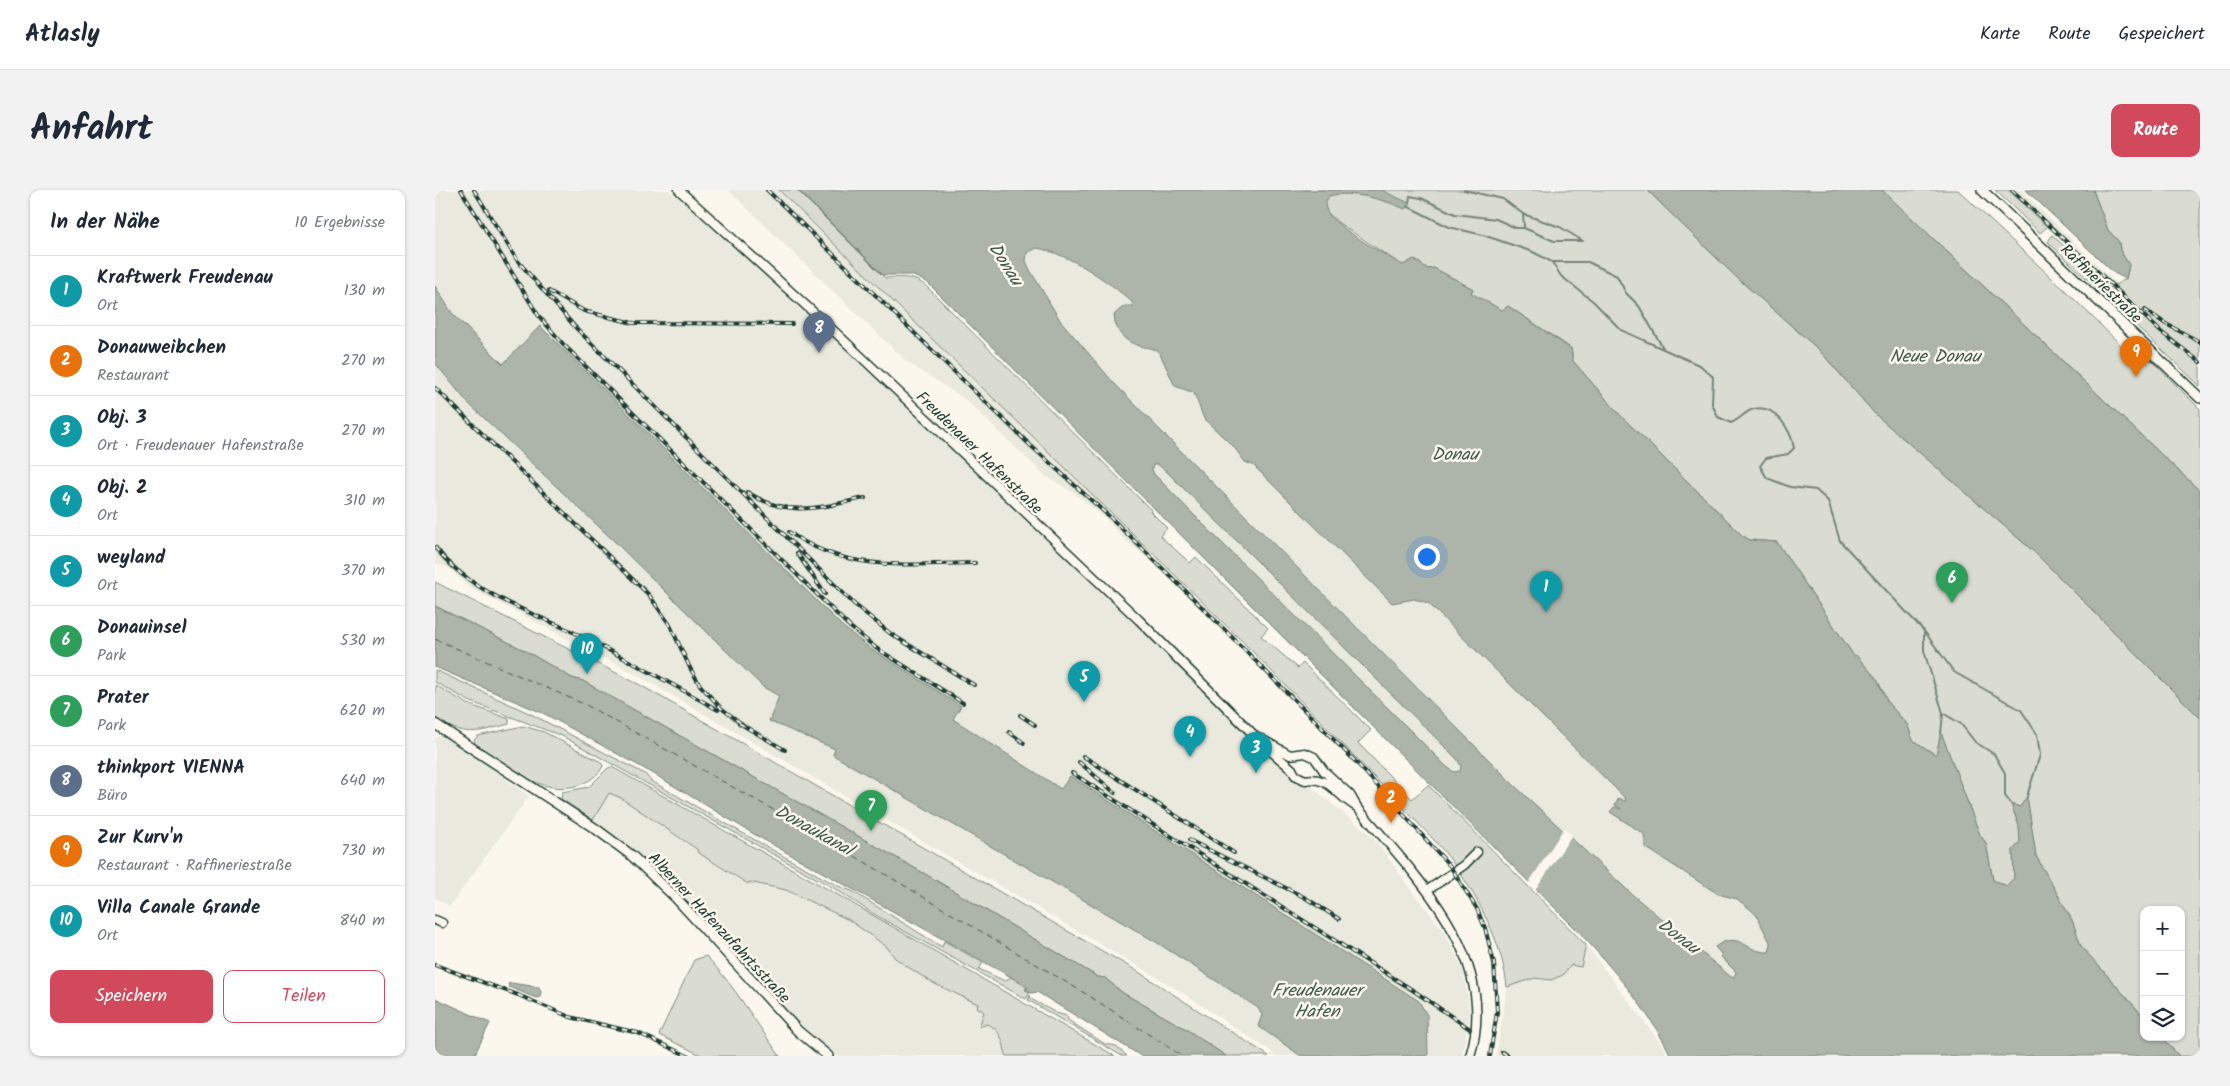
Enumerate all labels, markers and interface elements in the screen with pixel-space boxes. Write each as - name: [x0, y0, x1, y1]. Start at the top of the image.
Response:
- text: Atlasly: [25, 15, 100, 54]
- text: Karte: [1980, 20, 2020, 49]
- text: Route: [2048, 20, 2091, 49]
- text: Gespeichert: [2119, 20, 2205, 49]
- text: Anfahrt: [30, 102, 153, 158]
- button: Route: [2111, 104, 2200, 157]
- text: In der Nähe: [50, 206, 160, 239]
- text: 10 Ergebnisse: [295, 210, 385, 235]
- water label: Donau: [980, 237, 1031, 294]
- street label: Raffineriestraße: [2054, 238, 2148, 330]
- text: Kraftwerk Freudenau: [97, 263, 273, 293]
- text: 1: [64, 278, 68, 303]
- text: 130 m: [344, 278, 385, 303]
- text: Ort: [97, 293, 118, 318]
- pin: 8: [803, 312, 835, 353]
- text: Donauweibchen: [97, 333, 226, 363]
- pin: 9: [2120, 336, 2152, 377]
- water label: Neue Donau: [1890, 343, 1983, 372]
- text: 2: [61, 348, 71, 373]
- text: 270 m: [341, 348, 385, 373]
- text: Restaurant: [97, 363, 169, 388]
- street label: Freudenauer Hafenstraße: [910, 385, 1048, 521]
- text: Obj. 3: [97, 403, 147, 433]
- text: 3: [62, 418, 70, 443]
- text: 270 m: [341, 418, 385, 443]
- text: Ort · Freudenauer Hafenstraße: [97, 433, 304, 458]
- water label: Donau: [1432, 441, 1481, 470]
- text: Obj. 2: [97, 473, 147, 503]
- text: 4: [62, 488, 70, 513]
- text: 310 m: [344, 488, 385, 513]
- text: Ort: [97, 503, 118, 528]
- text: weyland: [97, 543, 165, 573]
- your location: [1414, 544, 1440, 570]
- text: 5: [62, 558, 70, 583]
- text: 370 m: [341, 558, 385, 583]
- pin: 6: [1936, 562, 1968, 603]
- pin: 1: [1530, 571, 1562, 612]
- text: Ort: [97, 573, 118, 598]
- text: Donauinsel: [97, 613, 186, 643]
- text: 6: [62, 628, 70, 653]
- text: 530 m: [340, 628, 385, 653]
- pin: 10: [571, 633, 603, 674]
- text: Park: [97, 643, 126, 668]
- pin: 5: [1068, 661, 1100, 702]
- text: Prater: [97, 683, 149, 713]
- text: 7: [62, 698, 70, 723]
- text: 620 m: [340, 698, 385, 723]
- text: Park: [97, 713, 126, 738]
- pin: 4: [1174, 716, 1206, 757]
- pin: 3: [1240, 732, 1272, 773]
- text: thinkport VIENNA: [97, 753, 245, 783]
- text: 8: [61, 768, 71, 793]
- text: 640 m: [340, 768, 385, 793]
- pin: 2: [1375, 782, 1407, 823]
- text: Büro: [97, 783, 127, 808]
- pin: 7: [855, 790, 887, 831]
- water label: Donaukanal: [769, 798, 861, 867]
- text: Zur Kurv'n: [97, 823, 183, 853]
- text: 9: [62, 838, 70, 863]
- text: 730 m: [341, 838, 385, 863]
- street label: Alberner Hafenzufahrtsstraße: [642, 847, 796, 1009]
- text: Restaurant · Raffineriestraße: [97, 853, 292, 878]
- text: Villa Canale Grande: [97, 893, 260, 923]
- map controls: [2140, 906, 2185, 1041]
- button: +: [2140, 906, 2185, 951]
- text: 10: [59, 908, 73, 933]
- text: 840 m: [339, 908, 385, 933]
- water label: Donau: [1651, 912, 1707, 964]
- text: Ort: [97, 923, 118, 948]
- button: −: [2140, 951, 2185, 996]
- button: Speichern: [50, 970, 213, 1023]
- button: Teilen: [223, 970, 385, 1023]
- water label: Freudenauer Hafen: [1272, 977, 1366, 1027]
- button: layers: [2140, 996, 2185, 1041]

